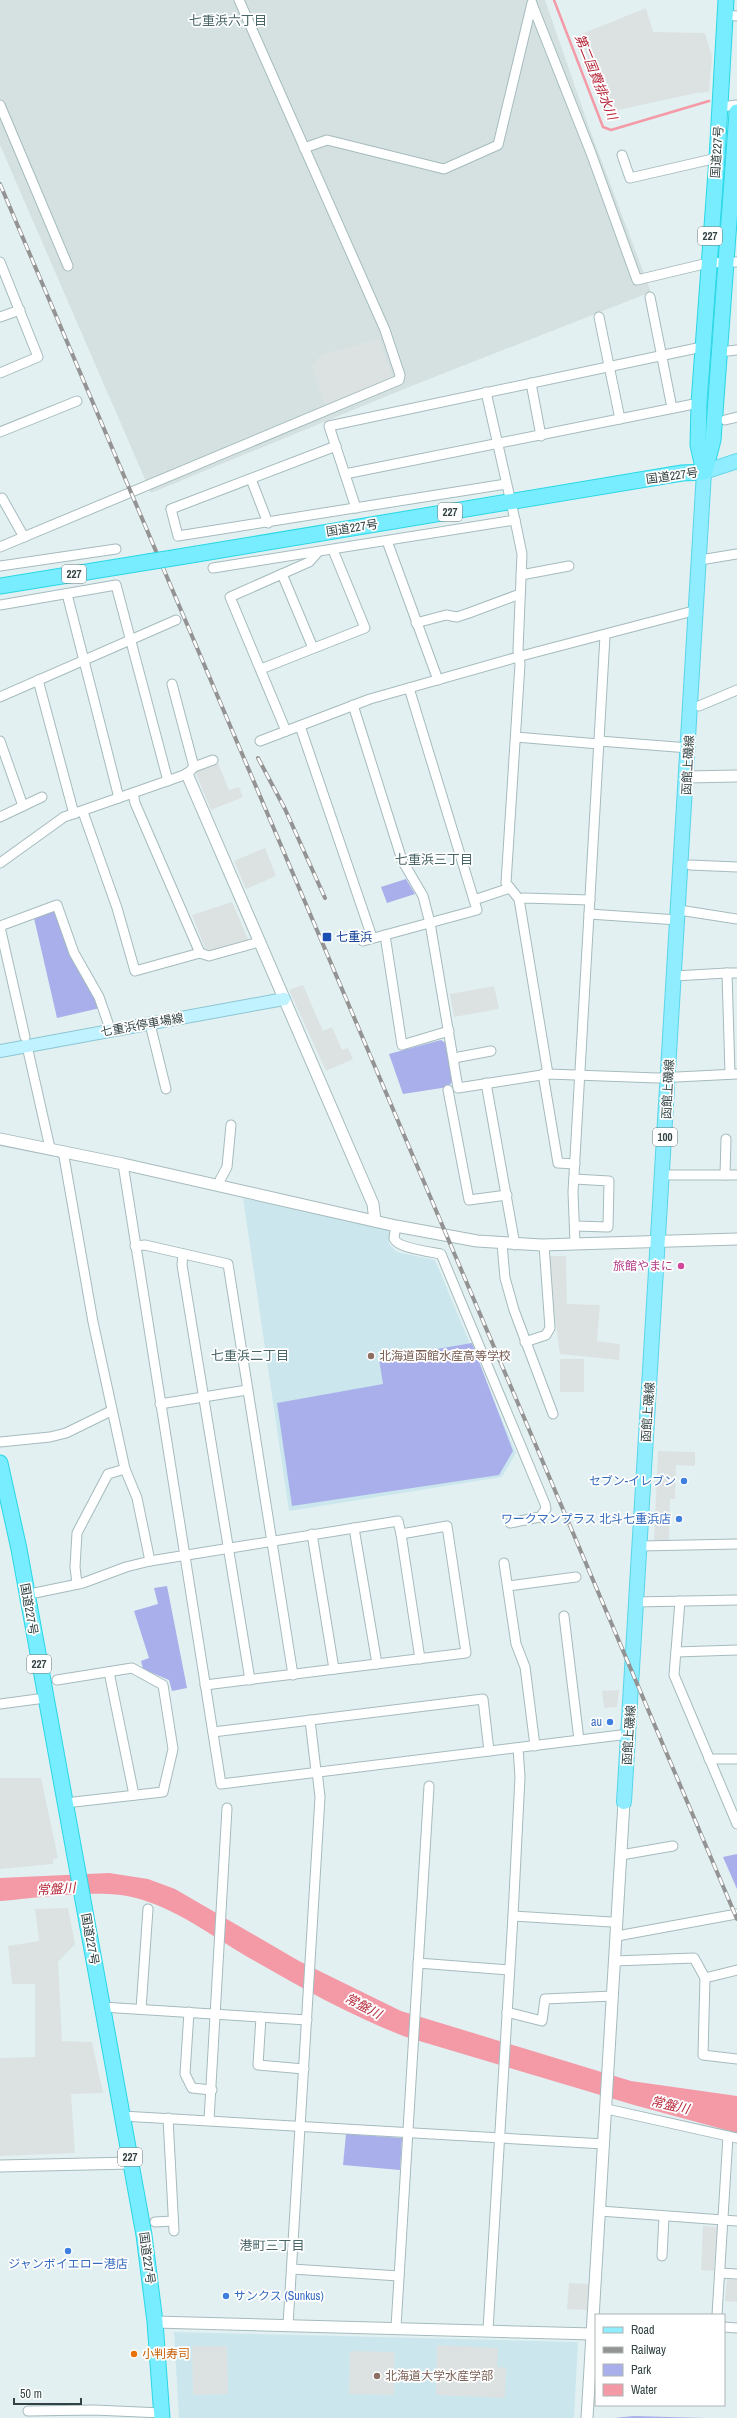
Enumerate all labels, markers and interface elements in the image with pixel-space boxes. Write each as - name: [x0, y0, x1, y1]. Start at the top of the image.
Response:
- district label: 七重浜六丁目: [189, 12, 267, 29]
- water label: 第二国費排水川: [571, 32, 622, 124]
- street label: 国道227号: [707, 125, 727, 179]
- road number: 227: [698, 227, 722, 245]
- street label: 国道227号: [645, 464, 699, 488]
- road number: 227: [438, 503, 462, 521]
- street label: 国道227号: [325, 516, 379, 540]
- road number: 227: [62, 565, 86, 583]
- street label: 函館上磯線: [678, 735, 698, 795]
- district label: 七重浜三丁目: [395, 851, 473, 868]
- place label: 七重浜: [336, 929, 372, 945]
- marker: 七重浜: [321, 931, 333, 943]
- street label: 七重浜停車場線: [99, 1010, 185, 1040]
- street label: 函館上磯線: [658, 1059, 678, 1119]
- road number: 100: [653, 1128, 677, 1146]
- place label: 旅館やまに: [613, 1258, 673, 1274]
- marker: 旅館やまに: [676, 1261, 686, 1271]
- district label: 七重浜二丁目: [211, 1347, 289, 1364]
- place label: 北海道函館水産高等学校: [379, 1348, 511, 1364]
- marker: 北海道函館水産高等学校: [366, 1351, 376, 1361]
- street label: 函館上磯線: [638, 1382, 658, 1442]
- place label: セブン-イレブン: [589, 1473, 676, 1489]
- marker: セブン-イレブン: [679, 1476, 689, 1486]
- place label: ワークマンプラス 北斗七重浜店: [501, 1511, 671, 1527]
- marker: ワークマンプラス 北斗七重浜店: [674, 1514, 684, 1524]
- street label: 国道227号: [17, 1582, 41, 1636]
- road number: 227: [27, 1655, 51, 1673]
- street label: 函館上磯線: [619, 1705, 639, 1765]
- place label: au: [591, 1714, 602, 1730]
- marker: au: [605, 1717, 615, 1727]
- water label: 常盤川: [36, 1879, 78, 1899]
- street label: 国道227号: [78, 1912, 102, 1966]
- water label: 常盤川: [342, 1989, 386, 2024]
- water label: 常盤川: [649, 2092, 693, 2118]
- road number: 227: [118, 2148, 142, 2166]
- street label: 国道227号: [135, 2231, 159, 2285]
- district label: 港町三丁目: [239, 2237, 305, 2254]
- marker: ジャンボイエロー港店: [63, 2246, 73, 2256]
- place label: ジャンボイエロー港店: [8, 2256, 128, 2272]
- place label: サンクス (Sunkus): [234, 2288, 324, 2304]
- marker: サンクス (Sunkus): [221, 2291, 231, 2301]
- legend: [595, 2314, 725, 2406]
- text: Road: [631, 2322, 655, 2338]
- text: Railway: [631, 2342, 666, 2358]
- place label: 小判寿司: [142, 2346, 190, 2362]
- marker: 小判寿司: [129, 2349, 139, 2359]
- text: Park: [631, 2362, 651, 2378]
- place label: 北海道大学水産学部: [385, 2368, 493, 2384]
- marker: 北海道大学水産学部: [372, 2371, 382, 2381]
- scale bar: [14, 2380, 81, 2406]
- text: Water: [631, 2382, 658, 2398]
- text: 50 m: [20, 2386, 42, 2402]

